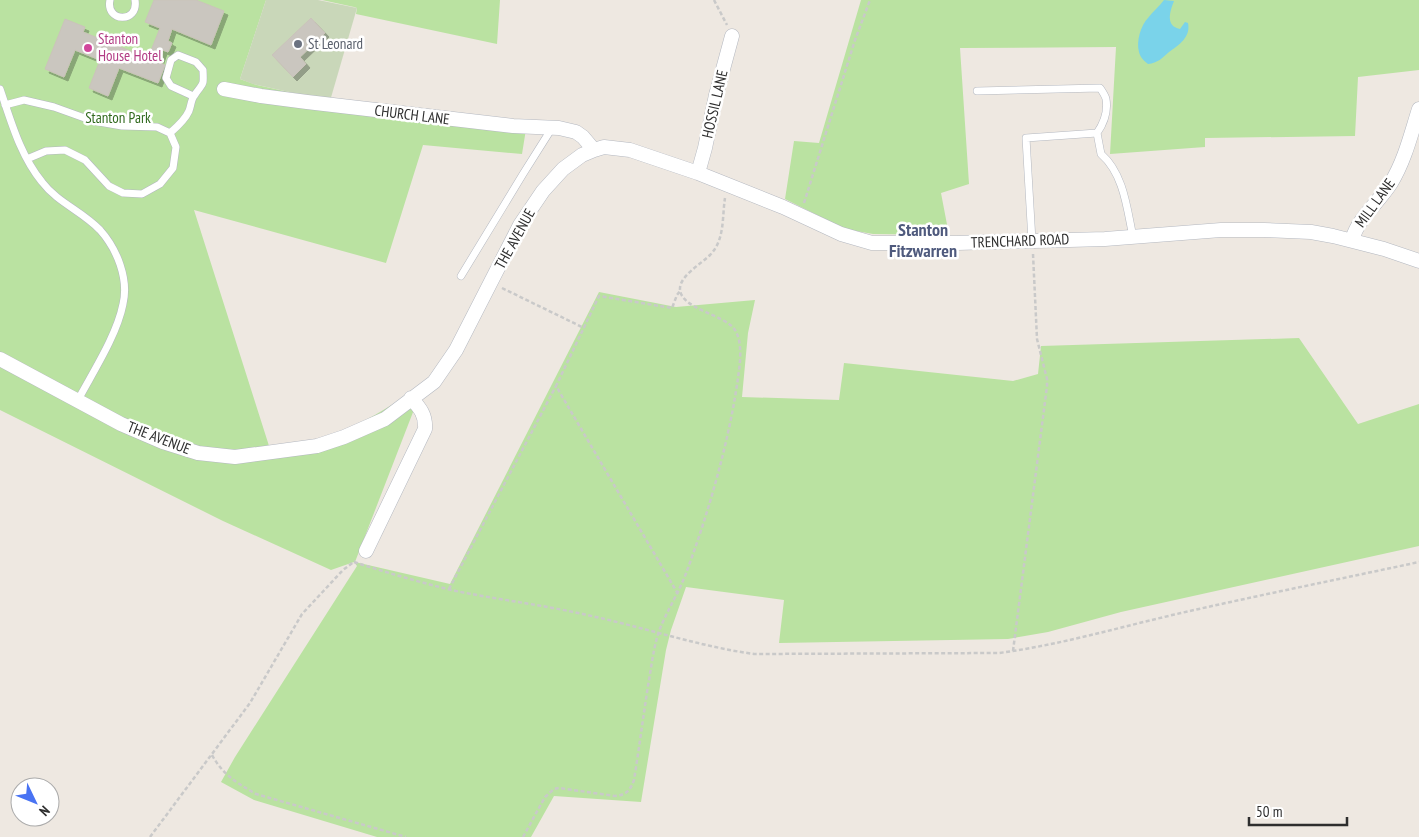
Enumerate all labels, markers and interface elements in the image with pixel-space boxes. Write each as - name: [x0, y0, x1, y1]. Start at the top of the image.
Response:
- place label: Stanton House Hotel: [98, 29, 162, 65]
- place label: St Leonard: [308, 34, 363, 53]
- marker: St Leonard: [292, 38, 304, 50]
- marker: Stanton House Hotel: [82, 42, 94, 54]
- street label: HOSSIL LANE: [697, 68, 732, 140]
- street label: CHURCH LANE: [373, 100, 451, 129]
- park label: Stanton Park: [85, 108, 151, 127]
- street label: MILL LANE: [1350, 174, 1399, 231]
- street label: THE AVENUE: [490, 205, 539, 272]
- district label: Stanton Fitzwarren: [889, 218, 957, 262]
- street label: TRENCHARD ROAD: [971, 229, 1070, 252]
- street label: THE AVENUE: [125, 417, 193, 458]
- north arrow: [10, 777, 60, 827]
- scale bar: [1249, 794, 1346, 826]
- text: N: [35, 802, 54, 820]
- text: 50 m: [1256, 802, 1282, 821]

